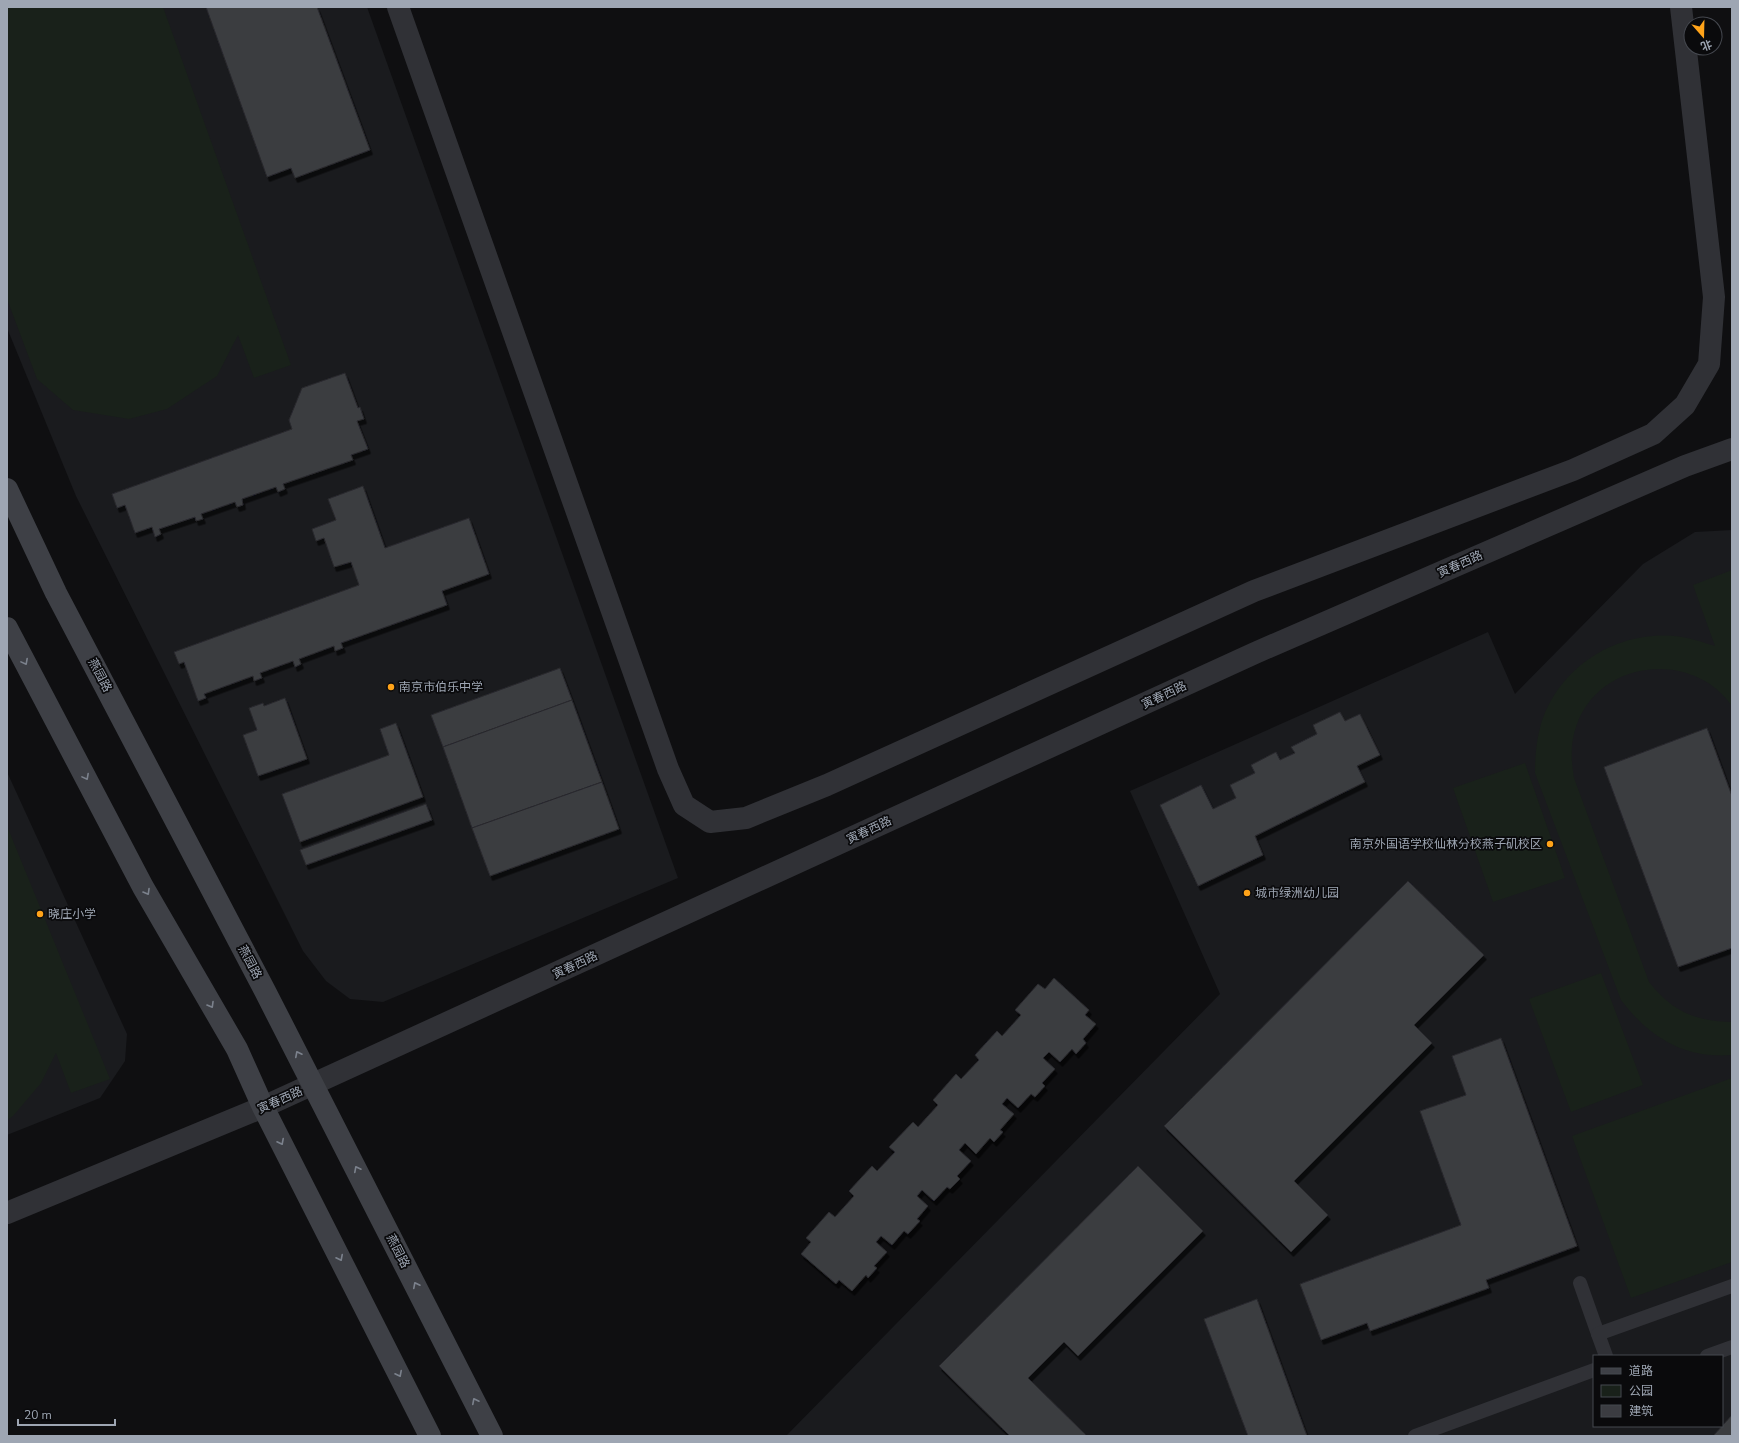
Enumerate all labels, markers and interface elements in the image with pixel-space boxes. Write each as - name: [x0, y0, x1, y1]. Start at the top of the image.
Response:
- north arrow: [1683, 16, 1723, 56]
- text: 北: [1699, 36, 1714, 54]
- street label: 寅春西路: [1435, 547, 1485, 581]
- street label: 燕园路: [84, 655, 116, 695]
- one-way arrow: [20, 658, 28, 666]
- street label: 寅春西路: [1139, 678, 1189, 712]
- place label: 南京市伯乐中学: [399, 679, 483, 695]
- marker: 南京市伯乐中学: [386, 682, 396, 692]
- one-way arrow: [81, 773, 88, 781]
- street label: 寅春西路: [844, 813, 894, 847]
- place label: 南京外国语学校仙林分校燕子矶校区: [1350, 836, 1542, 852]
- marker: 南京外国语学校仙林分校燕子矶校区: [1545, 839, 1555, 849]
- place label: 城市绿洲幼儿园: [1255, 885, 1339, 901]
- one-way arrow: [142, 888, 149, 895]
- marker: 城市绿洲幼儿园: [1242, 888, 1252, 898]
- place label: 晓庄小学: [48, 906, 96, 922]
- marker: 晓庄小学: [35, 909, 45, 919]
- street label: 燕园路: [234, 942, 266, 982]
- street label: 寅春西路: [550, 948, 600, 982]
- one-way arrow: [207, 1001, 214, 1008]
- one-way arrow: [295, 1050, 303, 1058]
- street label: 寅春西路: [255, 1083, 305, 1117]
- one-way arrow: [276, 1138, 284, 1145]
- one-way arrow: [354, 1166, 362, 1174]
- street label: 燕园路: [383, 1231, 413, 1271]
- one-way arrow: [335, 1254, 343, 1261]
- one-way arrow: [413, 1282, 421, 1290]
- legend: [1593, 1355, 1723, 1427]
- text: 道路: [1629, 1363, 1653, 1379]
- one-way arrow: [394, 1370, 401, 1377]
- text: 公园: [1629, 1383, 1653, 1399]
- one-way arrow: [472, 1398, 479, 1405]
- scale bar: [18, 1401, 115, 1427]
- text: 建筑: [1629, 1403, 1653, 1419]
- text: 20 m: [24, 1407, 52, 1423]

